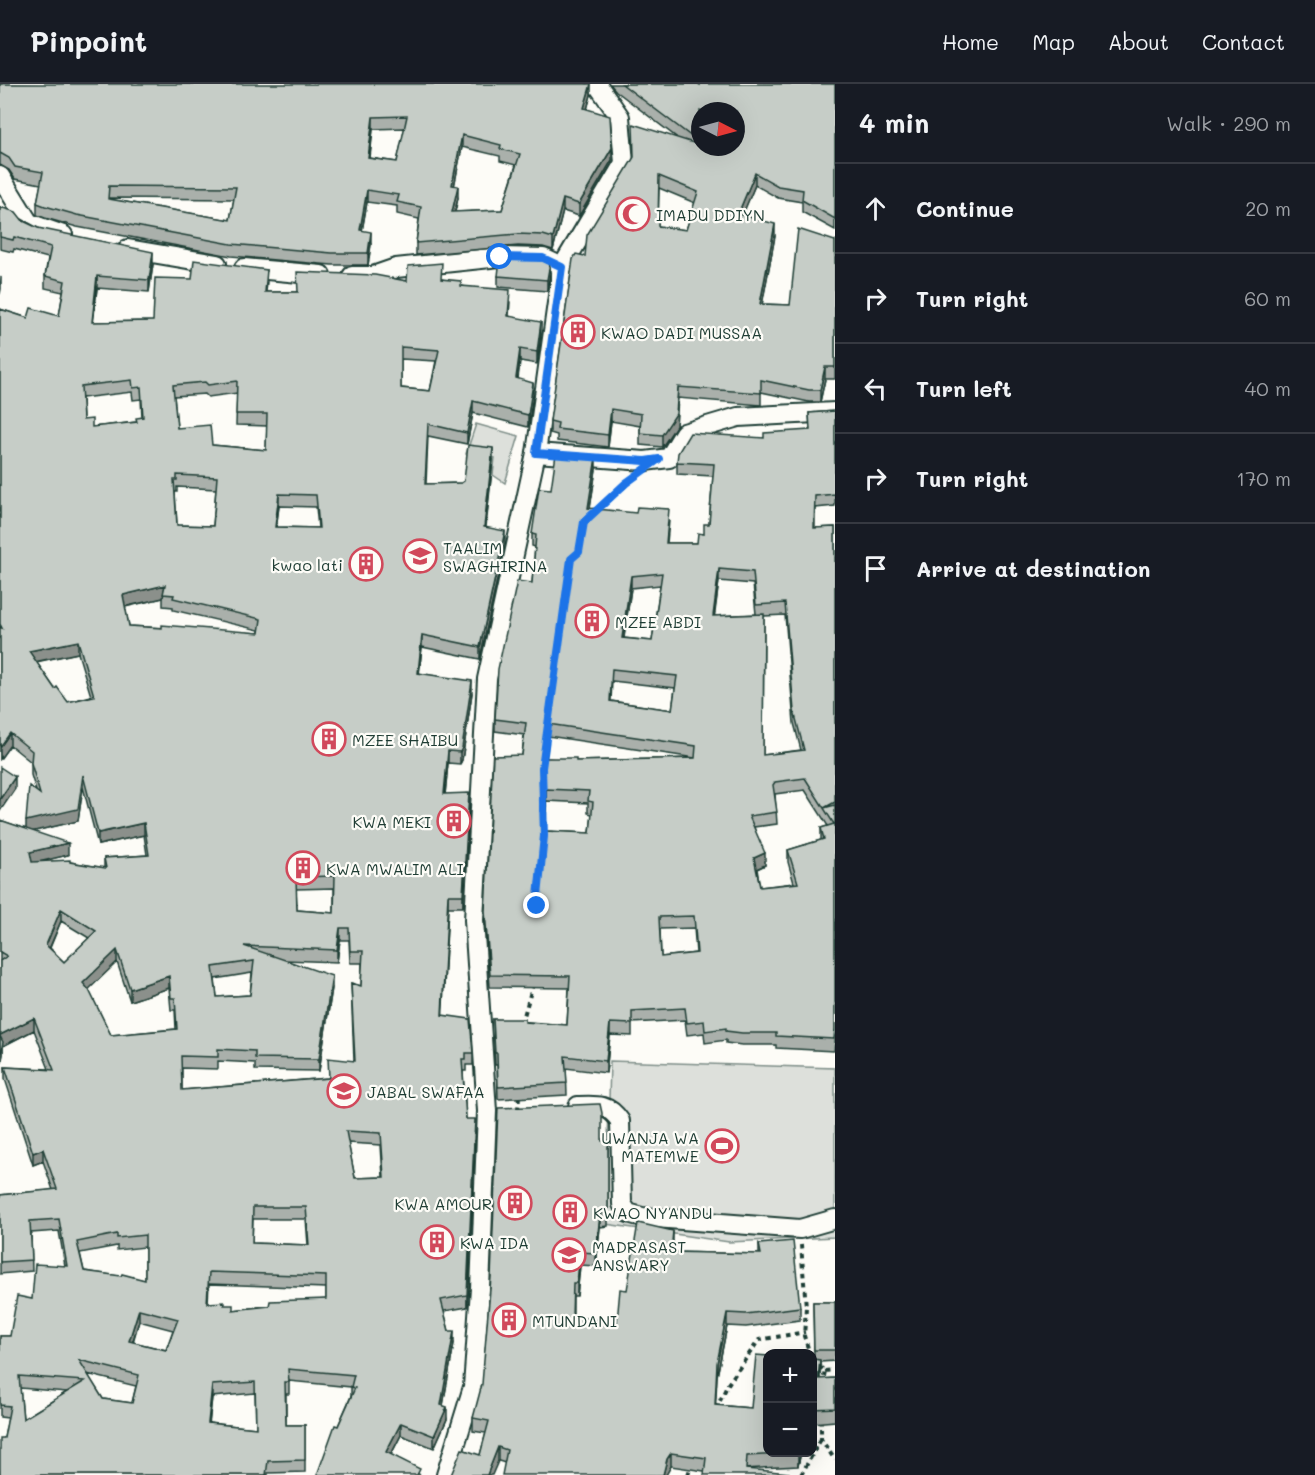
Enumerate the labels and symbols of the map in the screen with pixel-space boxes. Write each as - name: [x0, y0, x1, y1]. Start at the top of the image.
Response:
- north arrow: [691, 102, 745, 156]
- mosque icon: IMADU DDIYN: [615, 196, 651, 232]
- place label: IMADU DDIYN: [656, 204, 765, 225]
- route start: [486, 243, 512, 269]
- building icon: KWAO DADI MUSSAA: [560, 314, 596, 350]
- place label: KWAO DADI MUSSAA: [601, 322, 762, 343]
- place label: TAALIM SWAGHIRINA: [443, 537, 548, 576]
- school or university icon: TAALIM SWAGHIRINA: [402, 538, 438, 574]
- building icon: kwao lati: [348, 546, 384, 582]
- place label: kwao lati: [272, 554, 343, 575]
- building icon: MZEE ABDI: [574, 603, 610, 639]
- place label: MZEE ABDI: [615, 611, 701, 632]
- building icon: MZEE SHAIBU: [311, 721, 347, 757]
- place label: MZEE SHAIBU: [352, 729, 458, 750]
- building icon: KWA MEKI: [436, 803, 472, 839]
- place label: KWA MEKI: [352, 811, 431, 832]
- building icon: KWA MWALIM ALI: [285, 850, 321, 886]
- place label: KWA MWALIM ALI: [326, 858, 464, 879]
- route end: [523, 892, 549, 918]
- school or university icon: JABAL SWAFAA: [326, 1073, 362, 1109]
- place label: JABAL SWAFAA: [367, 1081, 485, 1102]
- place label: UWANJA WA MATEMWE: [601, 1127, 699, 1166]
- sports icon: UWANJA WA MATEMWE: [704, 1128, 740, 1164]
- building icon: KWA AMOUR: [497, 1185, 533, 1221]
- place label: KWA AMOUR: [395, 1193, 492, 1214]
- building icon: KWAO NYANDU: [552, 1194, 588, 1230]
- place label: KWAO NYANDU: [593, 1202, 712, 1223]
- building icon: KWA IDA: [419, 1224, 455, 1260]
- place label: KWA IDA: [460, 1232, 529, 1253]
- place label: MADRASAST ANSWARY: [592, 1236, 686, 1275]
- school or university icon: MADRASAST ANSWARY: [551, 1237, 587, 1273]
- building icon: MTUNDANI: [491, 1302, 527, 1338]
- place label: MTUNDANI: [532, 1310, 617, 1331]

